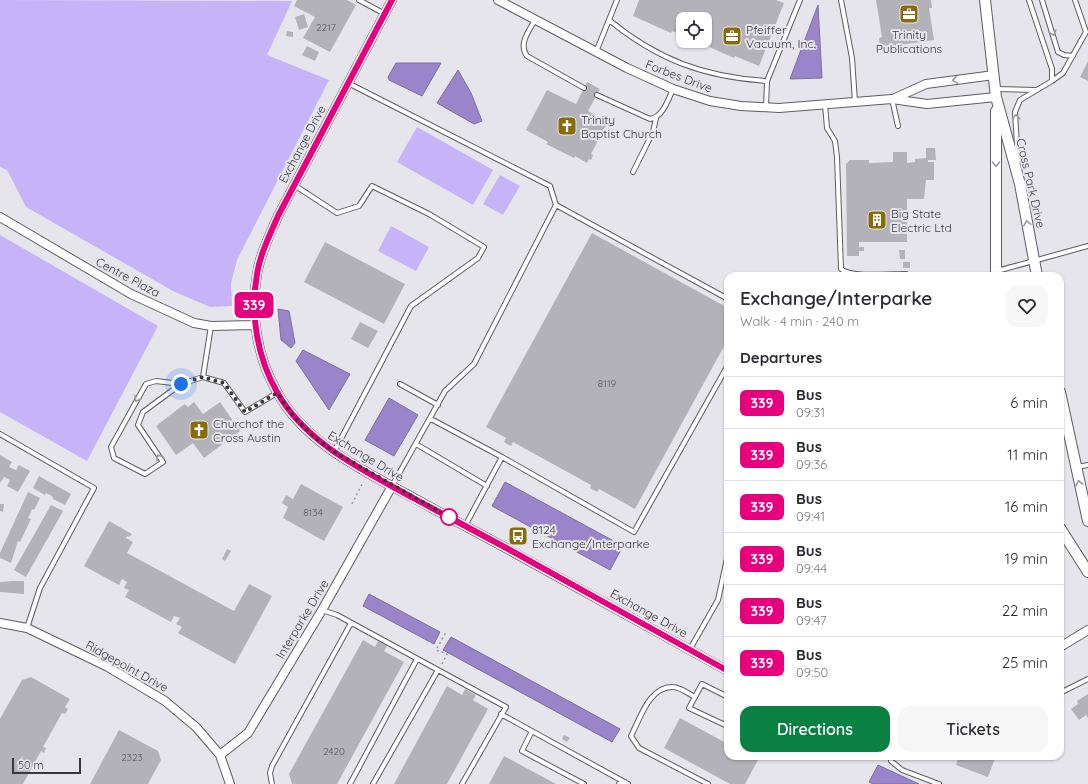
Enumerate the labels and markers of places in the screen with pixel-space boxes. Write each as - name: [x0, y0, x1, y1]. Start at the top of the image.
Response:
- office icon: Trinity Publications: [898, 3, 920, 25]
- place label: Pfeiffer Vacuum, Inc.: [746, 22, 816, 51]
- office icon: Pfeiffer Vacuum, Inc.: [721, 25, 743, 47]
- place label: Trinity Publications: [876, 27, 943, 56]
- place label: Trinity Baptist Church: [581, 112, 662, 141]
- church icon: Trinity Baptist Church: [556, 115, 578, 137]
- place label: Big State Electric Ltd: [891, 206, 952, 235]
- building icon: Big State Electric Ltd: [866, 209, 888, 231]
- place label: Churchof the Cross Austin: [213, 416, 285, 445]
- church icon: Churchof the Cross Austin: [188, 419, 210, 441]
- unlabelled marker: [440, 508, 458, 526]
- place label: 8124 Exchange/Interparke: [532, 522, 650, 551]
- bus stop icon: 8124 Exchange/Interparke: [507, 525, 529, 547]

